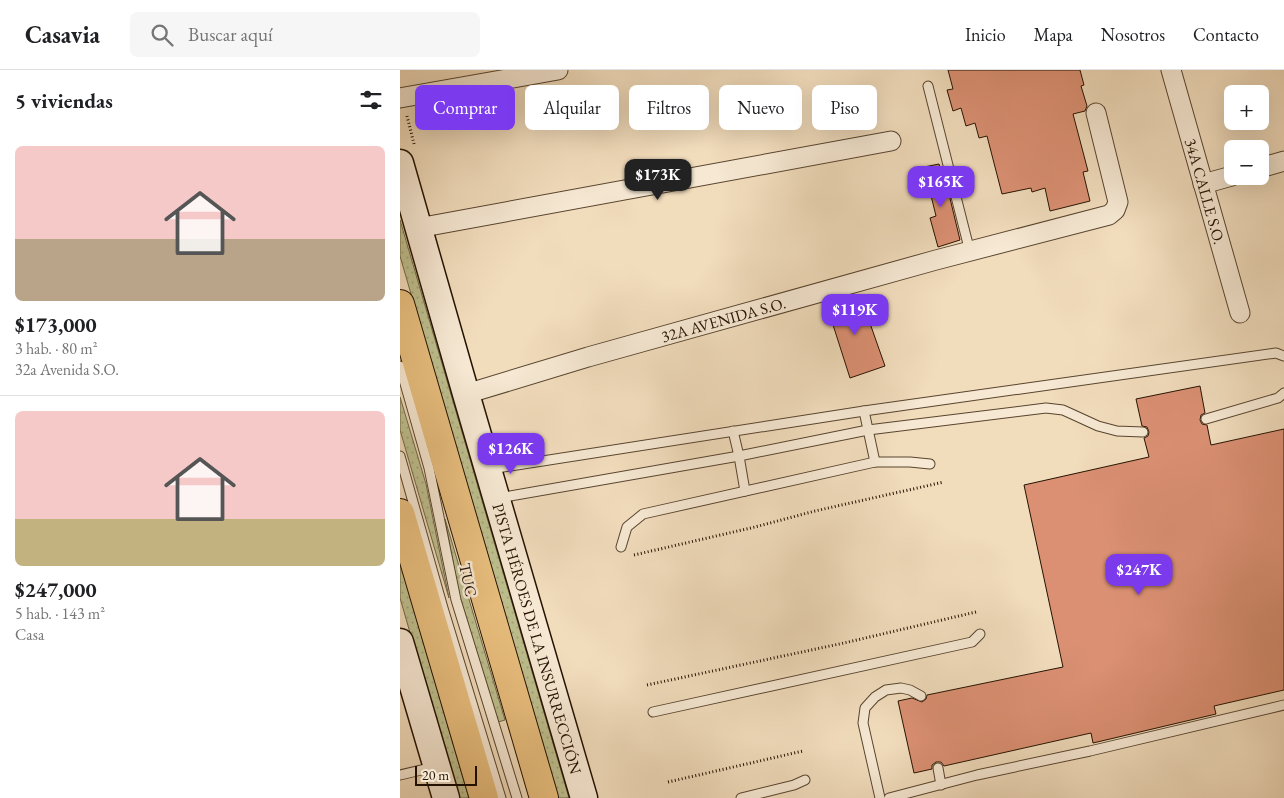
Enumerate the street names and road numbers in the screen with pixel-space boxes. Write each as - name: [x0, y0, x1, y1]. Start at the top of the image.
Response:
- street label: 34A CALLE S.O.: [1180, 136, 1230, 247]
- street label: 32A AVENIDA S.O.: [659, 292, 788, 347]
- street label: PISTA HÉROES DE LA INSURRECCIÓN: [488, 501, 587, 777]
- street label: TUC: [454, 561, 482, 599]

